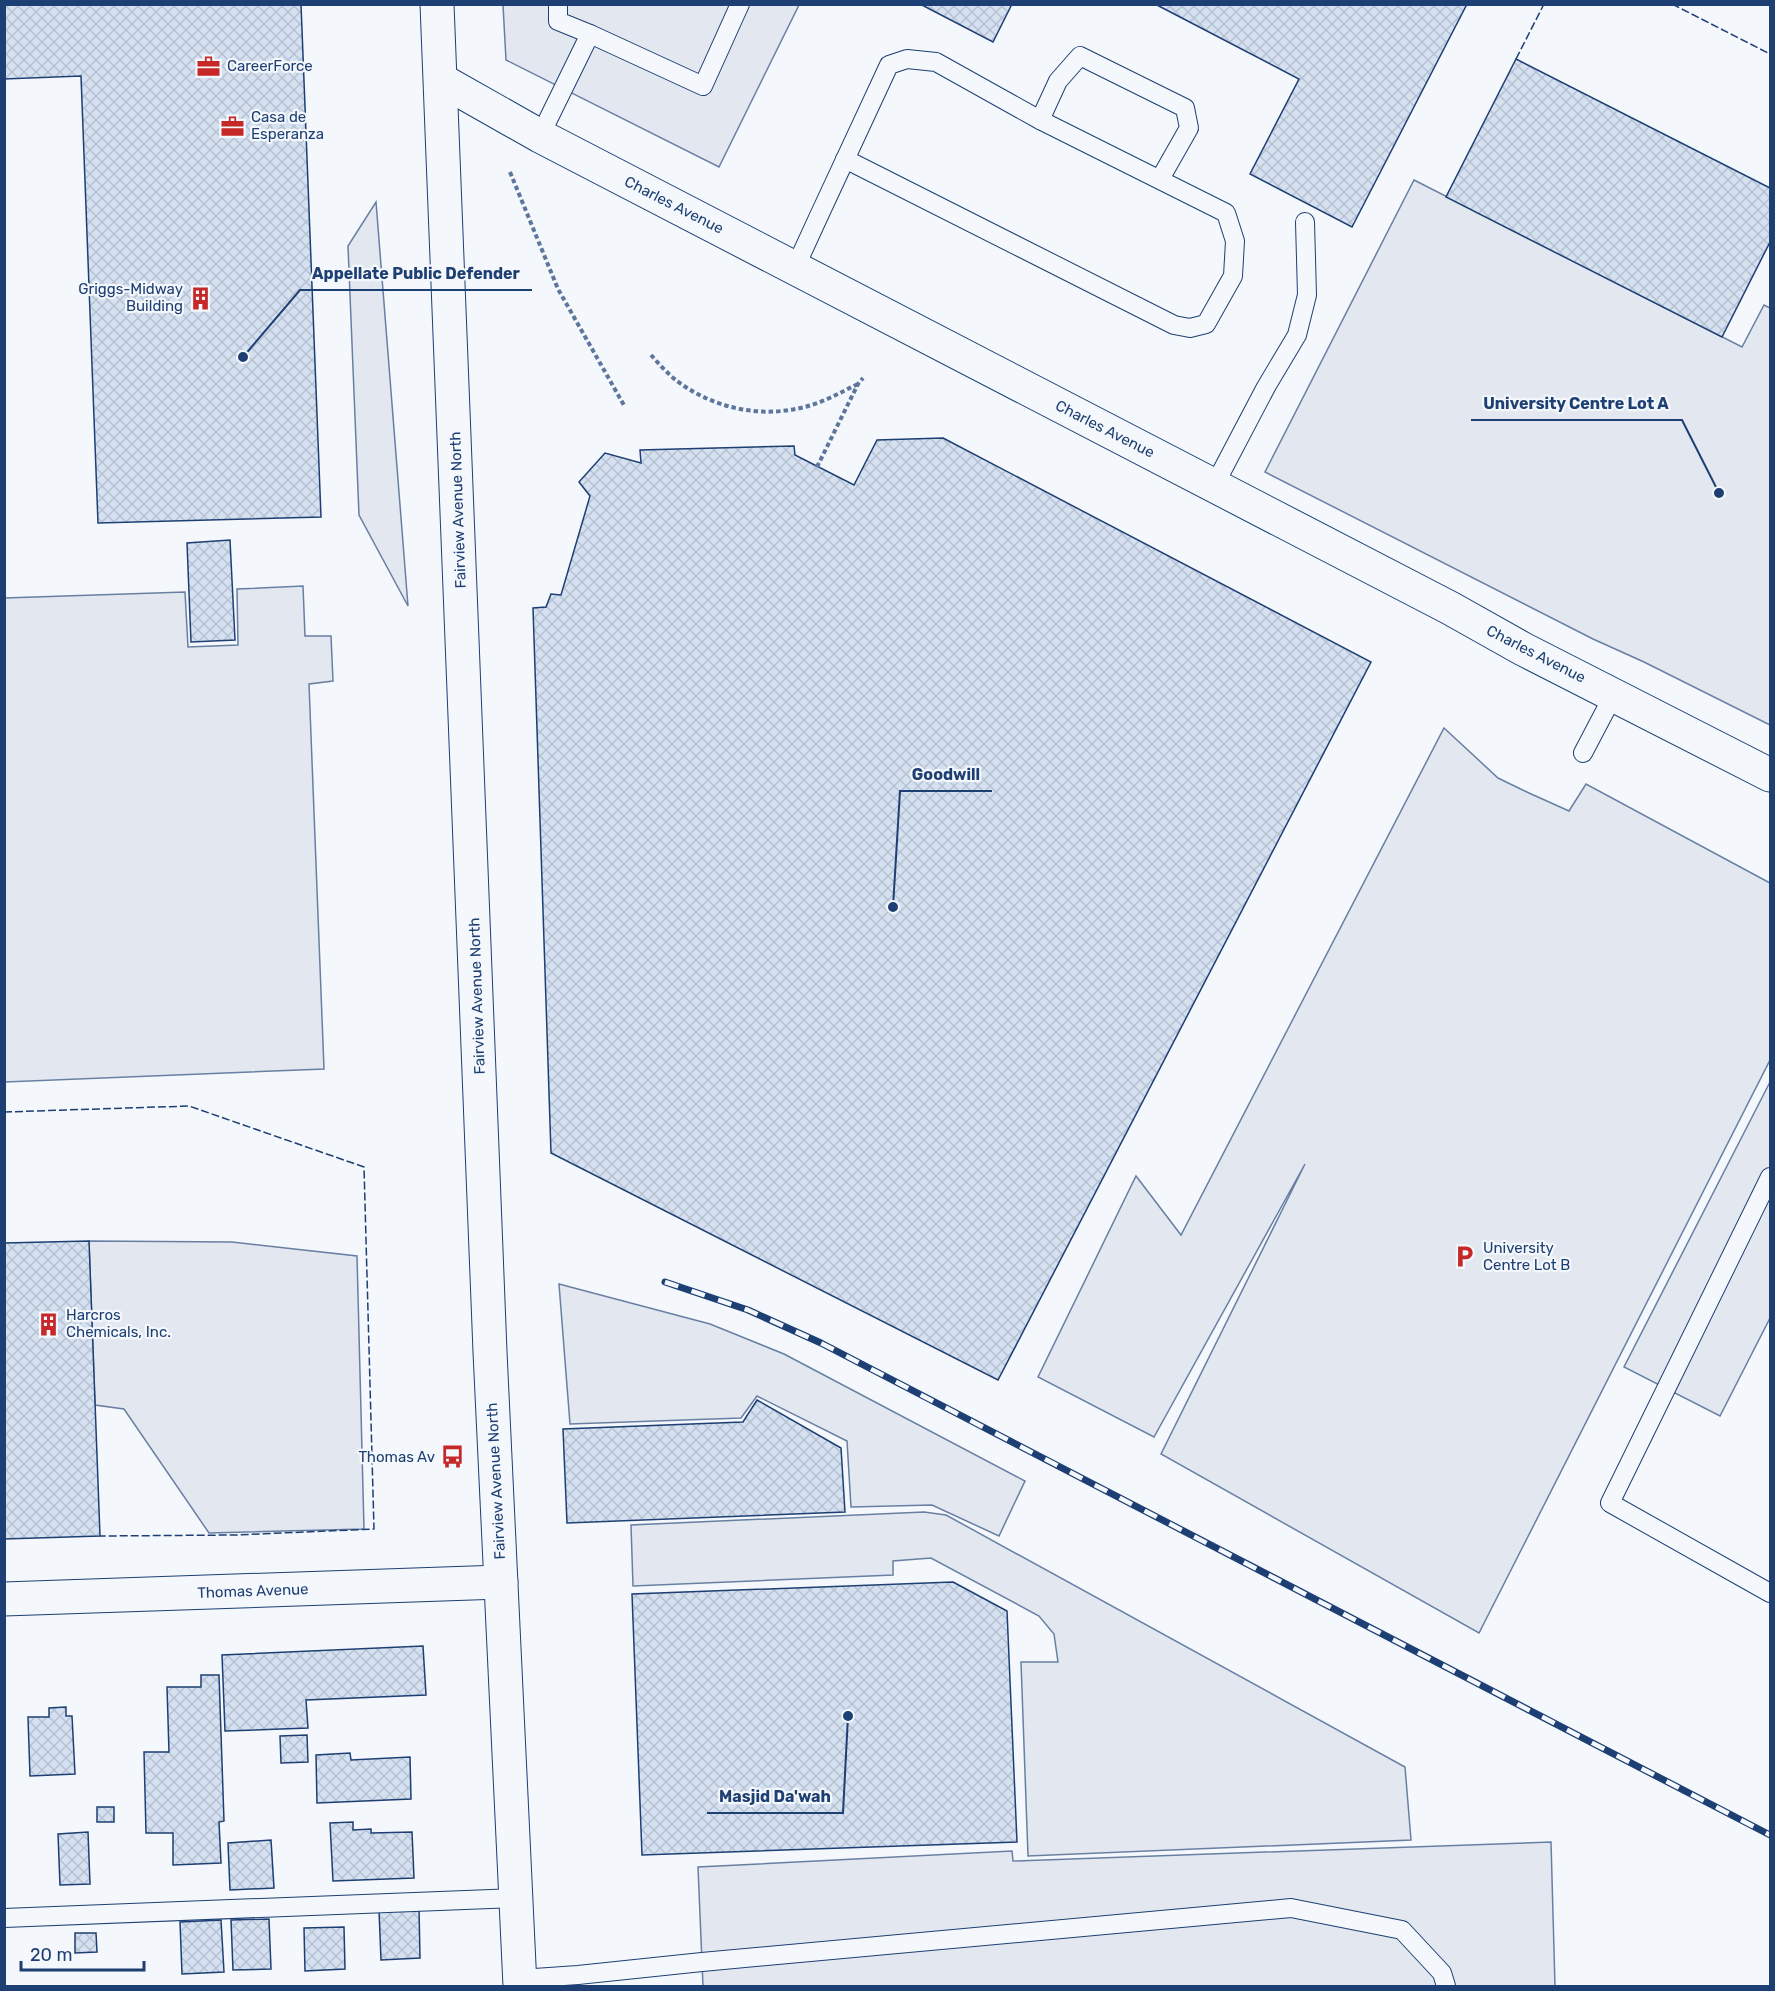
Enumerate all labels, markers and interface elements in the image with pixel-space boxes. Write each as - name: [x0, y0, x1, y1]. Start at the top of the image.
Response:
- office icon: CareerForce: [196, 53, 222, 79]
- place label: CareerForce: [227, 57, 313, 75]
- place label: Casa de Esperanza: [251, 108, 324, 143]
- office icon: Casa de Esperanza: [220, 113, 246, 139]
- street label: Charles Avenue: [622, 172, 726, 238]
- callout: Appellate Public Defender: [300, 256, 532, 290]
- text: Appellate Public Defender: [312, 264, 521, 283]
- place label: Griggs-Midway Building: [78, 280, 183, 315]
- building icon: Griggs-Midway Building: [188, 285, 214, 311]
- callout: University Centre Lot A: [1471, 386, 1682, 420]
- text: University Centre Lot A: [1483, 394, 1669, 413]
- street label: Charles Avenue: [1053, 396, 1157, 462]
- street label: Fairview Avenue North: [446, 431, 470, 589]
- street label: Charles Avenue: [1484, 621, 1588, 687]
- callout: Goodwill: [900, 757, 992, 791]
- text: Goodwill: [912, 765, 980, 784]
- street label: Fairview Avenue North: [465, 917, 489, 1075]
- place label: University Centre Lot B: [1483, 1239, 1570, 1274]
- parking icon: University Centre Lot B: [1452, 1244, 1478, 1270]
- place label: Harcros Chemicals, Inc.: [66, 1306, 171, 1341]
- building icon: Harcros Chemicals, Inc.: [35, 1311, 61, 1337]
- street label: Fairview Avenue North: [483, 1402, 509, 1560]
- bus stop icon: Thomas Av: [440, 1444, 466, 1470]
- place label: Thomas Av: [358, 1448, 435, 1466]
- street label: Thomas Avenue: [197, 1580, 309, 1602]
- callout: Masjid Da'wah: [707, 1779, 843, 1813]
- text: Masjid Da'wah: [719, 1787, 831, 1806]
- scale bar: [21, 1934, 144, 1972]
- text: 20 m: [30, 1944, 72, 1966]

